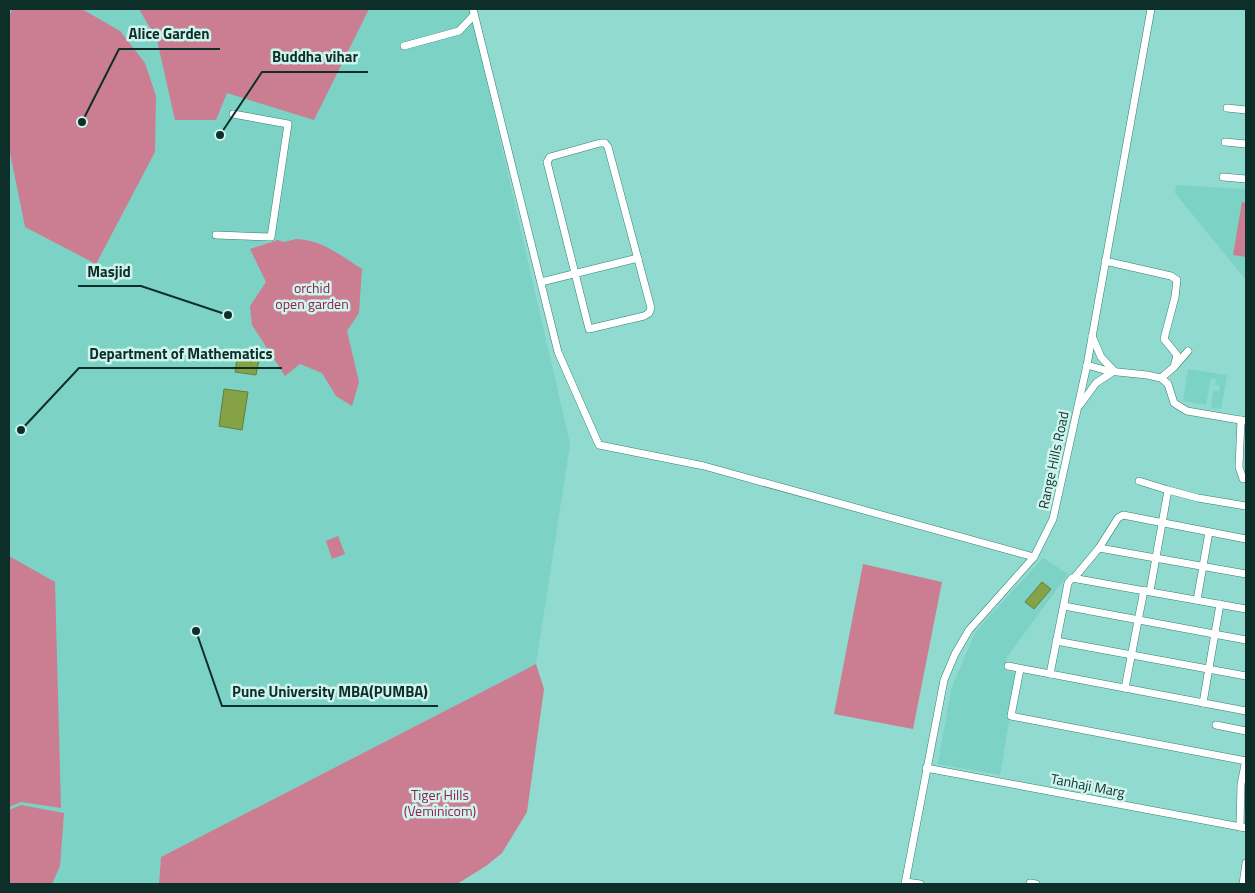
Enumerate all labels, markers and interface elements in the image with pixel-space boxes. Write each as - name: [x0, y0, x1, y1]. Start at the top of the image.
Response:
- callout: Alice Garden: [119, 19, 220, 49]
- text: Alice Garden: [128, 22, 210, 45]
- callout: Buddha vihar: [262, 42, 368, 72]
- text: Buddha vihar: [272, 45, 358, 68]
- callout: Masjid: [78, 256, 141, 286]
- text: Masjid: [87, 260, 131, 283]
- park label: orchid open garden: [275, 277, 349, 314]
- callout: Department of Mathematics: [79, 338, 282, 368]
- text: Department of Mathematics: [89, 342, 273, 365]
- street label: Range Hills Road: [1032, 409, 1074, 511]
- callout: Pune University MBA(PUMBA): [222, 676, 438, 706]
- text: Pune University MBA(PUMBA): [232, 680, 428, 703]
- street label: Tanhaji Marg: [1049, 768, 1127, 802]
- park label: Tiger Hills (Veminicom): [404, 784, 476, 821]

